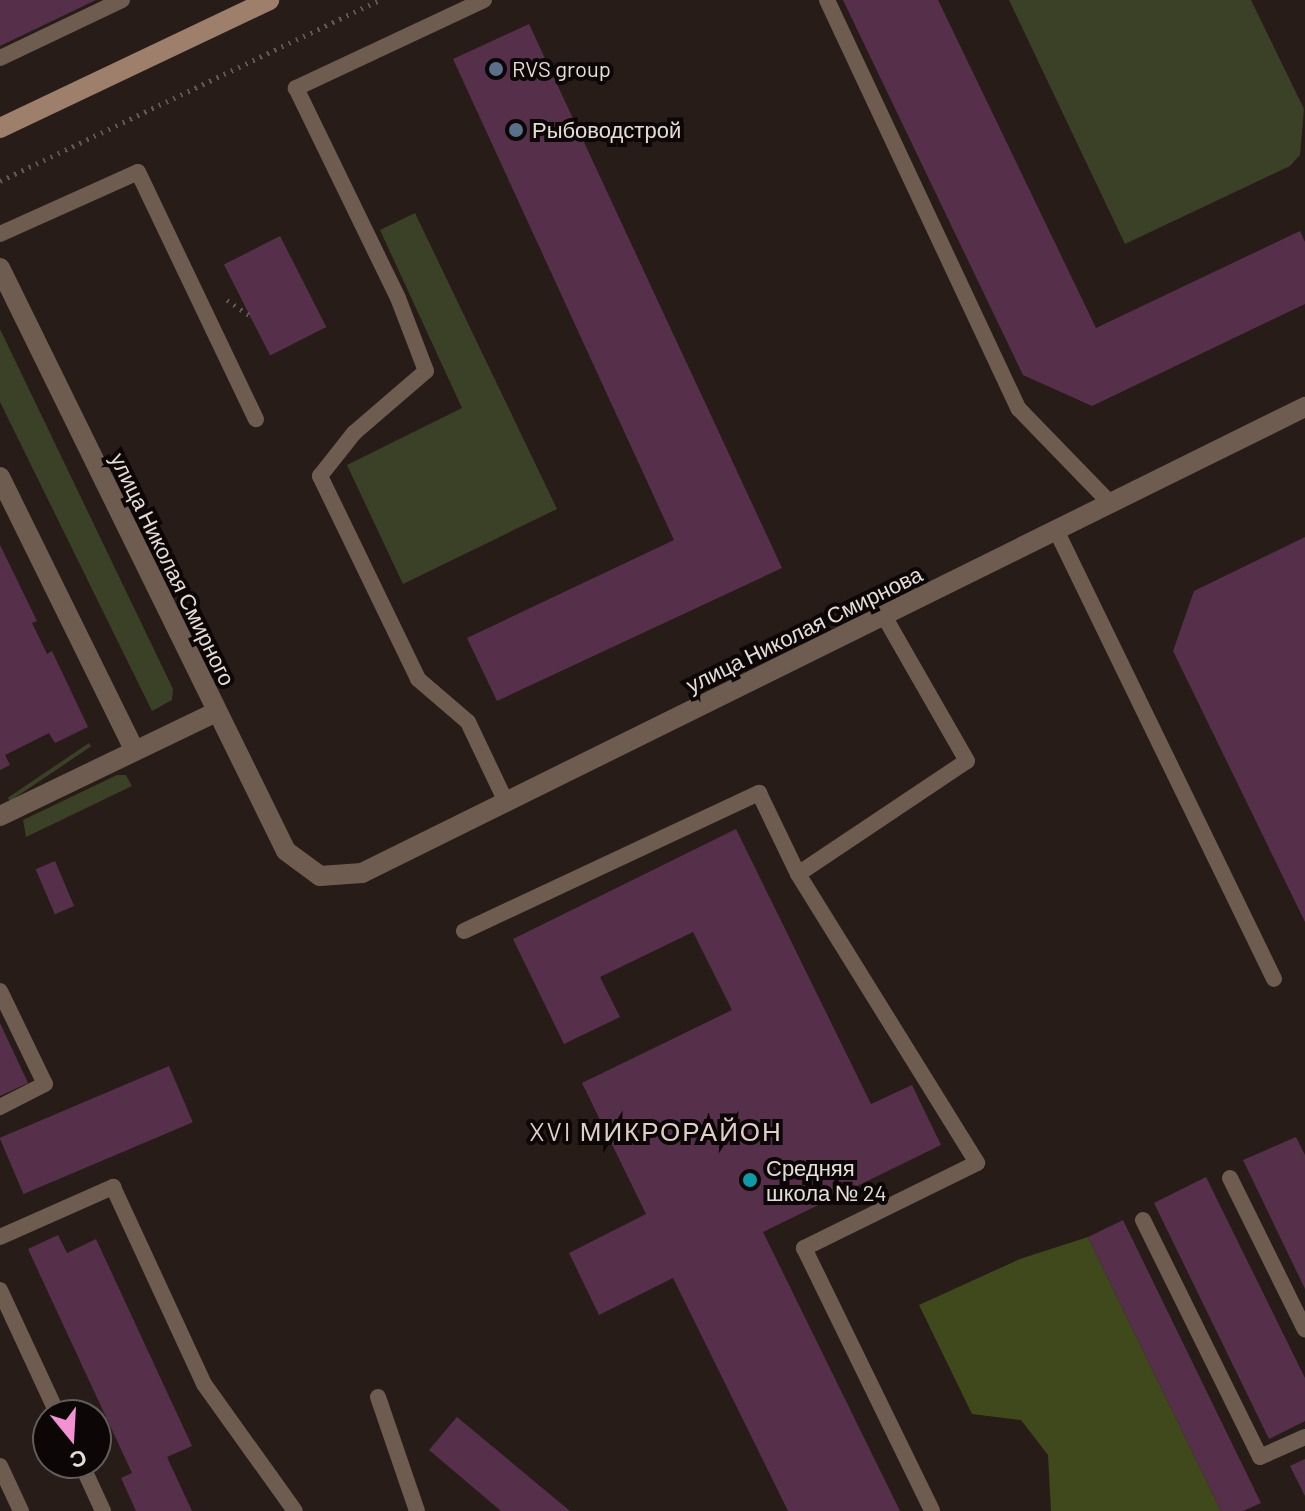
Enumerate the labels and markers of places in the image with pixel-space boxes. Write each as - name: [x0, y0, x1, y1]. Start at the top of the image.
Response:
- place label: RVS group: [512, 56, 611, 82]
- marker: RVS group: [487, 60, 505, 78]
- place label: Рыбоводстрой: [532, 117, 681, 143]
- marker: Рыбоводстрой: [507, 121, 525, 139]
- place label: Средняя школа № 24: [766, 1154, 887, 1206]
- marker: Средняя школа № 24: [741, 1171, 759, 1189]

